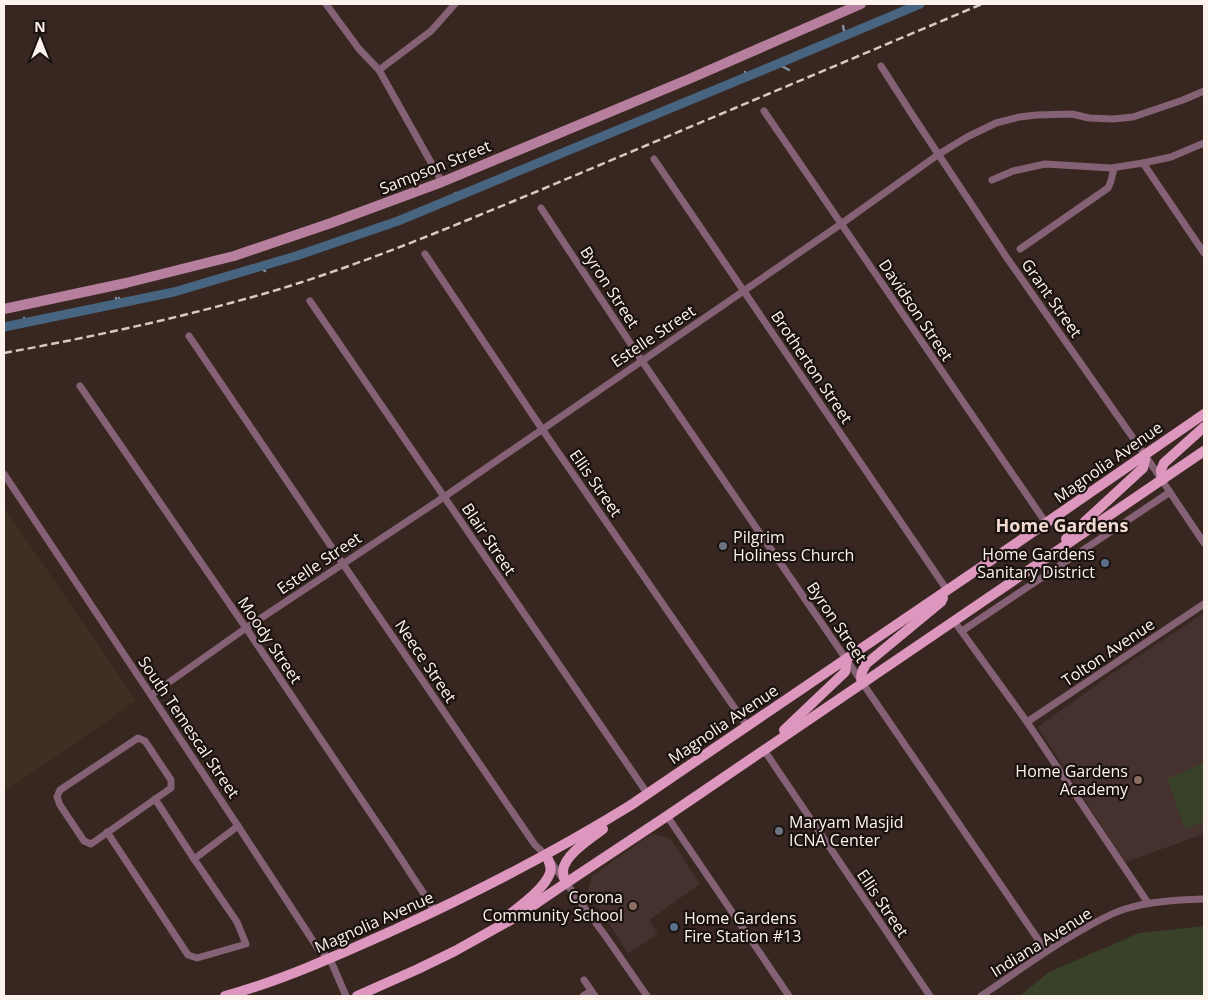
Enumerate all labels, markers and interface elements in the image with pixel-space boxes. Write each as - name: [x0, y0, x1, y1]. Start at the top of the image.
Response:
- north arrow: [15, 15, 65, 65]
- text: N: [34, 17, 46, 36]
- street label: Sampson Street: [376, 135, 494, 199]
- street label: Byron Street: [575, 242, 645, 332]
- street label: Grant Street: [1017, 254, 1087, 342]
- street label: Davidson Street: [874, 255, 958, 365]
- street label: Estelle Street: [607, 300, 700, 372]
- street label: Brotherton Street: [766, 306, 858, 428]
- street label: Magnolia Avenue: [1049, 416, 1167, 508]
- street label: Ellis Street: [565, 445, 627, 521]
- street label: Blair Street: [457, 499, 521, 580]
- district label: Home Gardens: [996, 513, 1128, 537]
- place label: Pilgrim Holiness Church: [733, 526, 854, 566]
- street label: Estelle Street: [273, 527, 366, 599]
- marker: Pilgrim Holiness Church: [717, 540, 729, 552]
- place label: Home Gardens Sanitary District: [977, 543, 1095, 583]
- marker: Home Gardens Sanitary District: [1099, 557, 1111, 569]
- street label: Byron Street: [802, 577, 872, 667]
- street label: Moody Street: [233, 592, 307, 688]
- street label: Tolton Avenue: [1057, 613, 1159, 691]
- street label: Neece Street: [390, 615, 462, 707]
- street label: South Temescal Street: [133, 652, 245, 802]
- street label: Magnolia Avenue: [664, 679, 782, 769]
- place label: Home Gardens Academy: [1015, 760, 1129, 800]
- marker: Home Gardens Academy: [1132, 774, 1144, 786]
- place label: Maryam Masjid ICNA Center: [789, 811, 903, 851]
- marker: Maryam Masjid ICNA Center: [773, 825, 785, 837]
- street label: Ellis Street: [852, 865, 914, 942]
- street label: Magnolia Avenue: [311, 886, 437, 958]
- place label: Corona Community School: [483, 886, 623, 926]
- marker: Corona Community School: [627, 900, 639, 912]
- street label: Indiana Avenue: [986, 902, 1096, 982]
- place label: Home Gardens Fire Station #13: [684, 907, 801, 947]
- marker: Home Gardens Fire Station #13: [668, 921, 680, 933]

